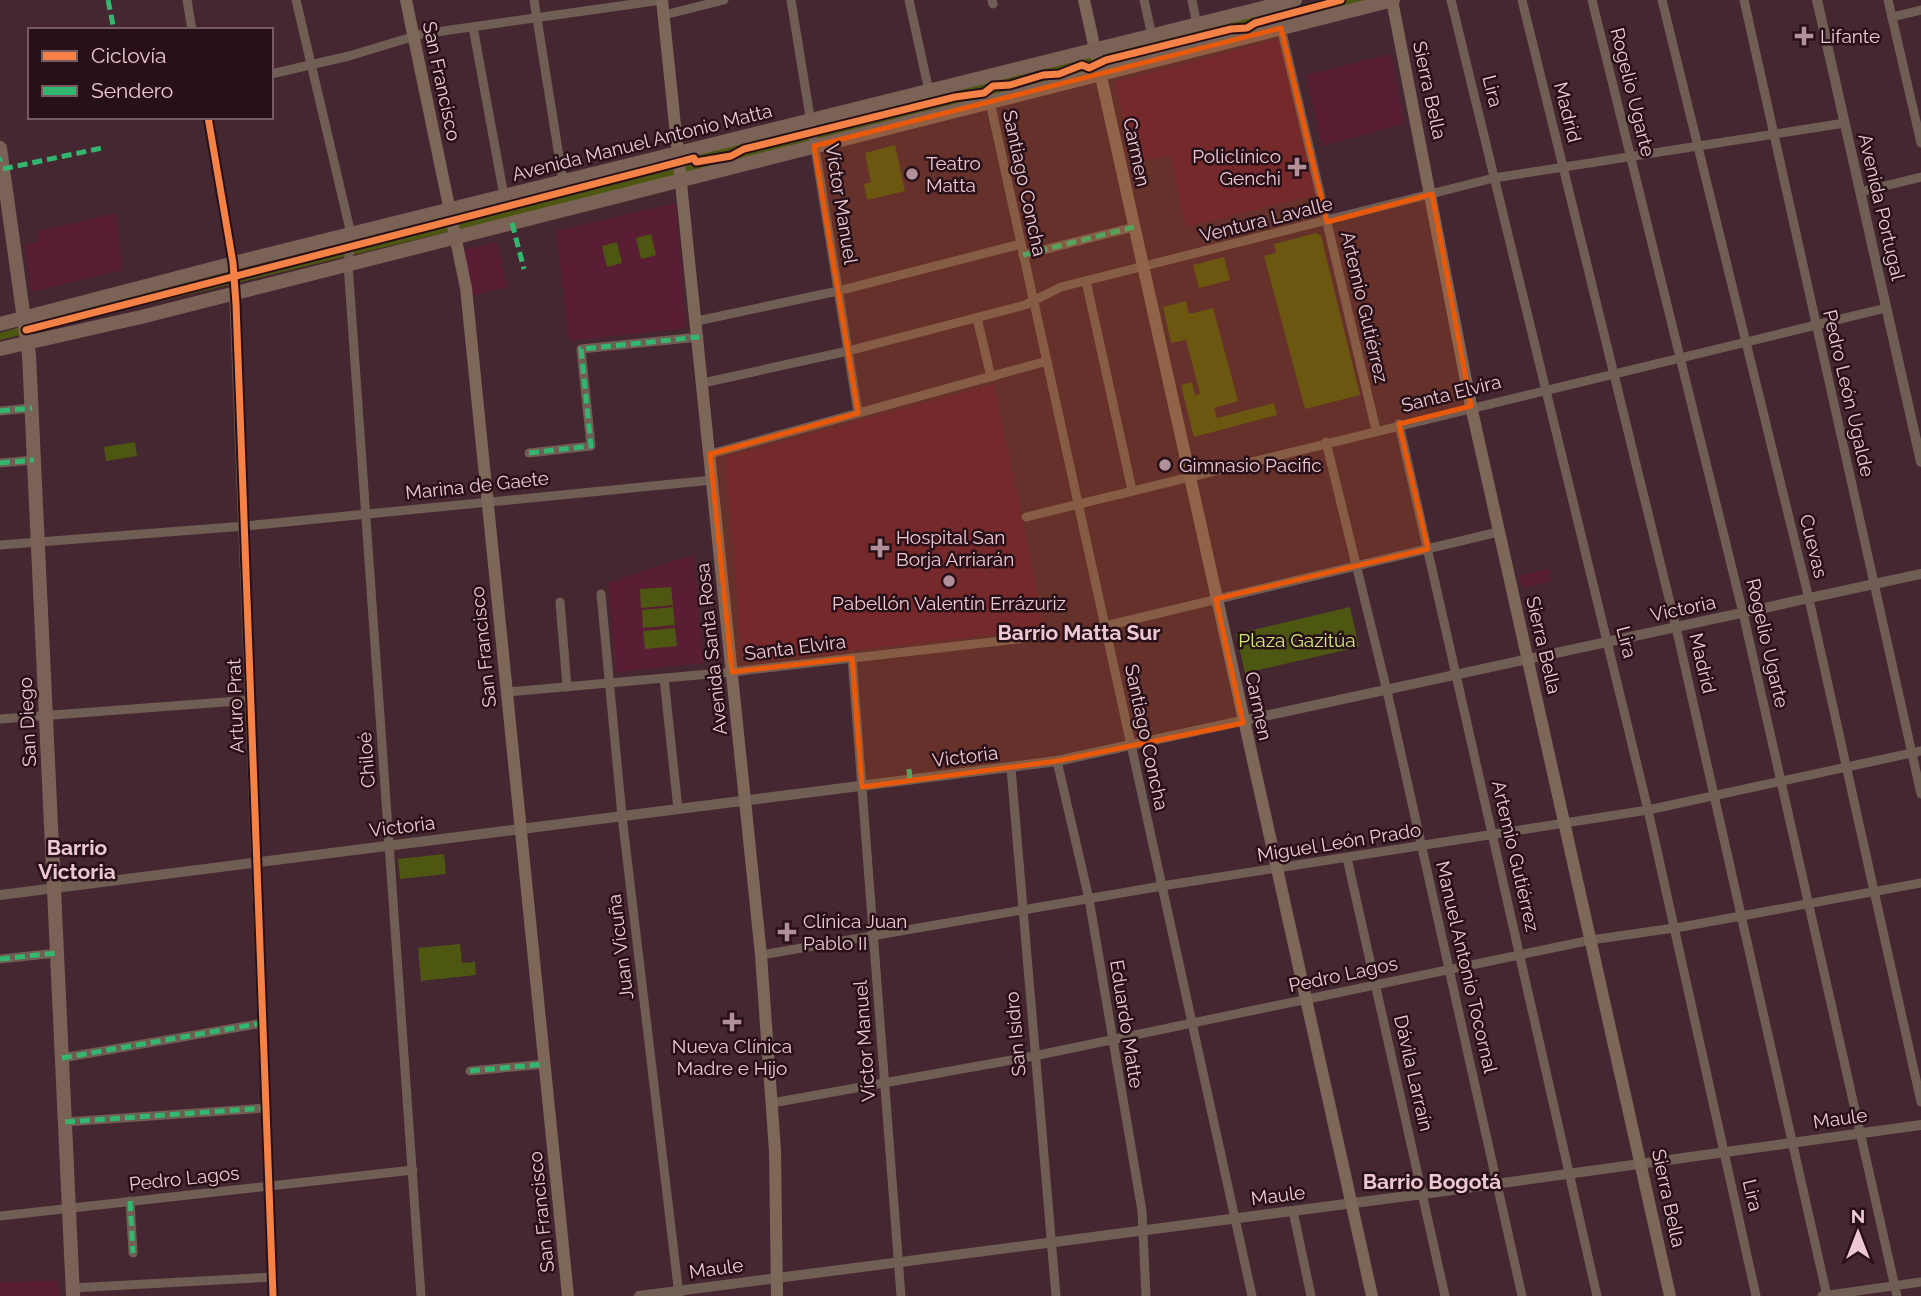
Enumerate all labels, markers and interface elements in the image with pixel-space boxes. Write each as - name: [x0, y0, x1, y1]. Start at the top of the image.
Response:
- street label: San Francisco: [419, 19, 465, 143]
- street label: Rogelio Ugarte: [1606, 25, 1660, 159]
- place label: Lifante: [1820, 25, 1880, 47]
- marker: Lifante: [1794, 26, 1814, 46]
- legend: [28, 28, 273, 119]
- street label: Sierra Bella: [1409, 39, 1451, 141]
- text: Ciclovía: [91, 43, 167, 68]
- street label: Lira: [1478, 73, 1508, 109]
- text: Sendero: [91, 78, 173, 103]
- street label: Madrid: [1550, 80, 1586, 144]
- street label: Avenida Manuel Antonio Matta: [510, 99, 774, 185]
- street label: Santiago Concha: [999, 108, 1051, 258]
- street label: Carmen: [1119, 116, 1155, 188]
- street label: Avenida Portugal: [1854, 131, 1910, 283]
- street label: Víctor Manuel: [822, 142, 863, 267]
- place label: Policlínico Genchi: [1192, 145, 1281, 189]
- place label: Teatro Matta: [926, 152, 981, 196]
- marker: Policlínico Genchi: [1287, 157, 1307, 177]
- marker: Teatro Matta: [904, 166, 920, 182]
- street label: Ventura Lavalle: [1197, 192, 1335, 246]
- street label: Artemio Gutiérrez: [1337, 229, 1393, 385]
- street label: Pedro León Ugalde: [1819, 307, 1879, 479]
- street label: Santa Elvira: [1399, 370, 1503, 416]
- place label: Gimnasio Pacific: [1179, 454, 1322, 476]
- marker: Gimnasio Pacific: [1157, 457, 1173, 473]
- street label: Marina de Gaete: [404, 467, 550, 503]
- street label: Cuevas: [1796, 512, 1832, 580]
- place label: Hospital San Borja Arriarán: [896, 526, 1014, 570]
- marker: Hospital San Borja Arriarán: [870, 538, 890, 558]
- street label: Avenida Santa Rosa: [691, 562, 731, 736]
- marker: Pabellón Valentín Errázuriz: [941, 573, 957, 589]
- street label: Rogelio Ugarte: [1742, 576, 1794, 710]
- street label: San Francisco: [466, 585, 500, 709]
- street label: Victoria: [1648, 590, 1718, 626]
- place label: Pabellón Valentín Errázuriz: [832, 592, 1066, 614]
- street label: Sierra Bella: [1522, 594, 1566, 696]
- district label: Barrio Matta Sur: [998, 620, 1160, 645]
- street label: Lira: [1612, 624, 1642, 660]
- park label: Plaza Gazitúa: [1238, 629, 1356, 651]
- street label: Santa Elvira: [743, 630, 847, 664]
- street label: Madrid: [1685, 631, 1721, 695]
- street label: Arturo Prat: [222, 658, 248, 754]
- street label: Santiago Concha: [1121, 662, 1173, 812]
- street label: Carmen: [1241, 670, 1277, 742]
- street label: San Diego: [14, 677, 40, 767]
- street label: Chiloé: [353, 731, 379, 789]
- street label: Victoria: [931, 741, 999, 771]
- street label: Artemio Gutiérrez: [1488, 778, 1544, 934]
- street label: Victoria: [368, 811, 436, 841]
- street label: Miguel León Prado: [1255, 818, 1423, 866]
- district label: Barrio Victoria: [38, 835, 116, 884]
- street label: Manuel Antonio Tocornal: [1432, 859, 1502, 1076]
- street label: Juan Vicuña: [603, 893, 637, 1001]
- place label: Clínica Juan Pablo II: [803, 910, 907, 954]
- marker: Clínica Juan Pablo II: [777, 922, 797, 942]
- street label: Pedro Lagos: [1287, 952, 1399, 996]
- street label: Eduardo Matte: [1106, 958, 1148, 1090]
- street label: Víctor Manuel: [849, 979, 879, 1102]
- street label: San Isidro: [1000, 991, 1030, 1077]
- marker: Nueva Clínica Madre e Hijo: [722, 1012, 742, 1032]
- street label: Dávila Larraín: [1390, 1013, 1438, 1133]
- place label: Nueva Clínica Madre e Hijo: [672, 1035, 792, 1079]
- street label: Maule: [1811, 1103, 1869, 1133]
- street label: Sierra Bella: [1648, 1147, 1690, 1249]
- street label: San Francisco: [524, 1150, 558, 1274]
- street label: Pedro Lagos: [128, 1161, 240, 1195]
- district label: Barrio Bogotá: [1363, 1169, 1501, 1194]
- street label: Lira: [1739, 1177, 1767, 1213]
- street label: Maule: [1250, 1181, 1306, 1209]
- north arrow: [1823, 1198, 1893, 1268]
- text: N: [1851, 1205, 1865, 1227]
- street label: Maule: [687, 1253, 745, 1283]

